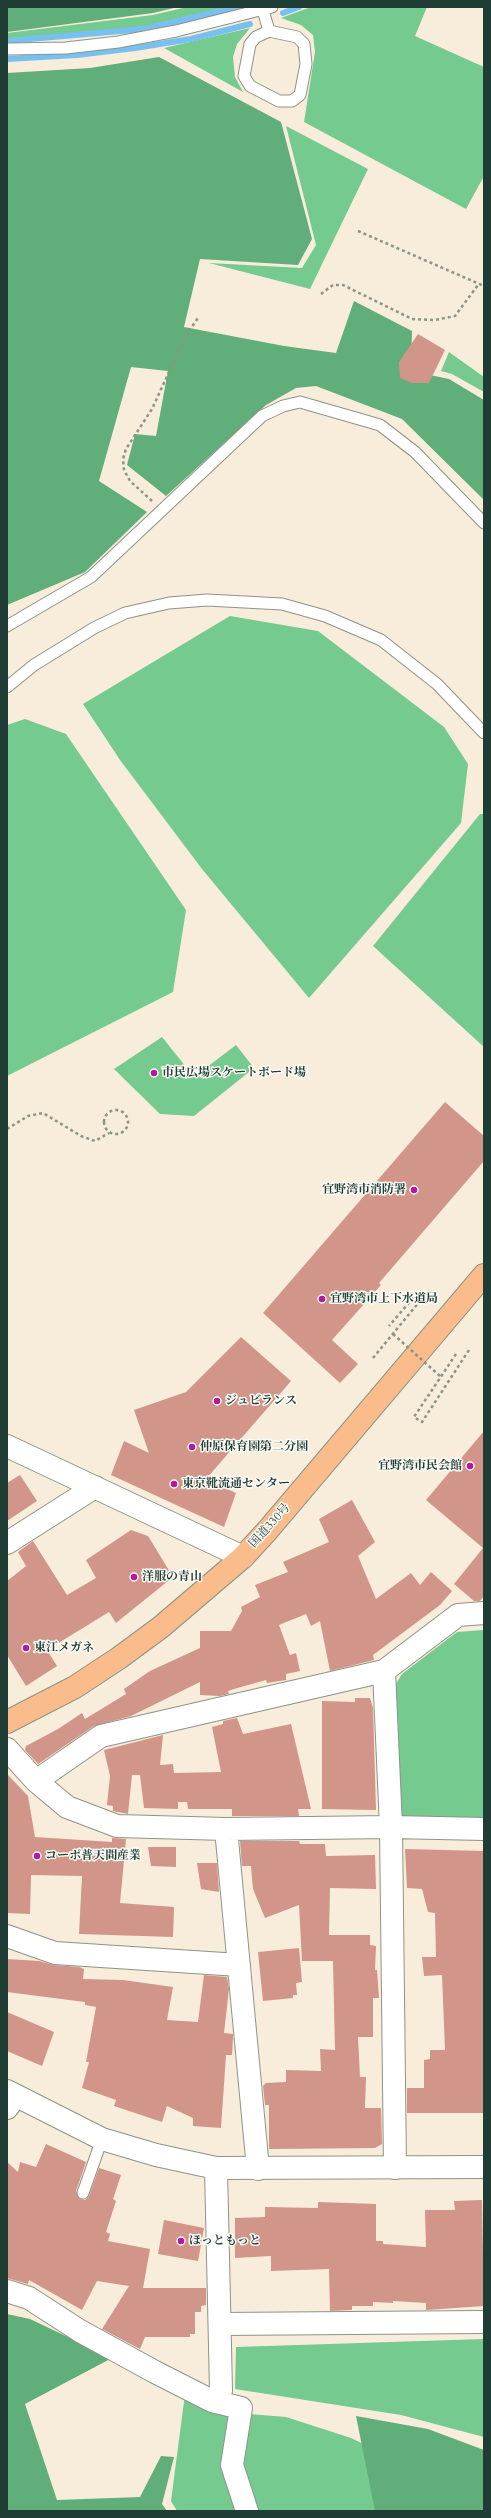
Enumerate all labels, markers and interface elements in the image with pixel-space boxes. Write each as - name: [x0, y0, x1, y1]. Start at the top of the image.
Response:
- place label: 市民広場スケートボード場: [162, 1066, 306, 1080]
- marker: 市民広場スケートボード場: [149, 1068, 159, 1078]
- place label: 宜野湾市消防署: [322, 1183, 406, 1197]
- marker: 宜野湾市消防署: [409, 1185, 419, 1195]
- place label: 宜野湾市上下水道局: [330, 1292, 438, 1306]
- marker: 宜野湾市上下水道局: [317, 1294, 327, 1304]
- place label: ジュビランス: [225, 1394, 297, 1408]
- marker: ジュビランス: [212, 1396, 222, 1406]
- place label: 仲原保育園第二分園: [200, 1440, 308, 1454]
- marker: 仲原保育園第二分園: [187, 1442, 197, 1452]
- place label: 宜野湾市民会館: [378, 1459, 462, 1473]
- marker: 宜野湾市民会館: [465, 1461, 475, 1471]
- place label: 東京靴流通センター: [182, 1477, 290, 1491]
- marker: 東京靴流通センター: [169, 1479, 179, 1489]
- street label: 国道330号: [246, 1501, 294, 1551]
- place label: 洋服の青山: [142, 1570, 202, 1584]
- marker: 洋服の青山: [129, 1572, 139, 1582]
- place label: 東江メガネ: [34, 1641, 94, 1655]
- marker: 東江メガネ: [21, 1643, 31, 1653]
- place label: コーポ普天間産業: [45, 1849, 141, 1863]
- marker: コーポ普天間産業: [32, 1851, 42, 1861]
- place label: ほっともっと: [189, 2234, 261, 2248]
- marker: ほっともっと: [176, 2236, 186, 2246]

